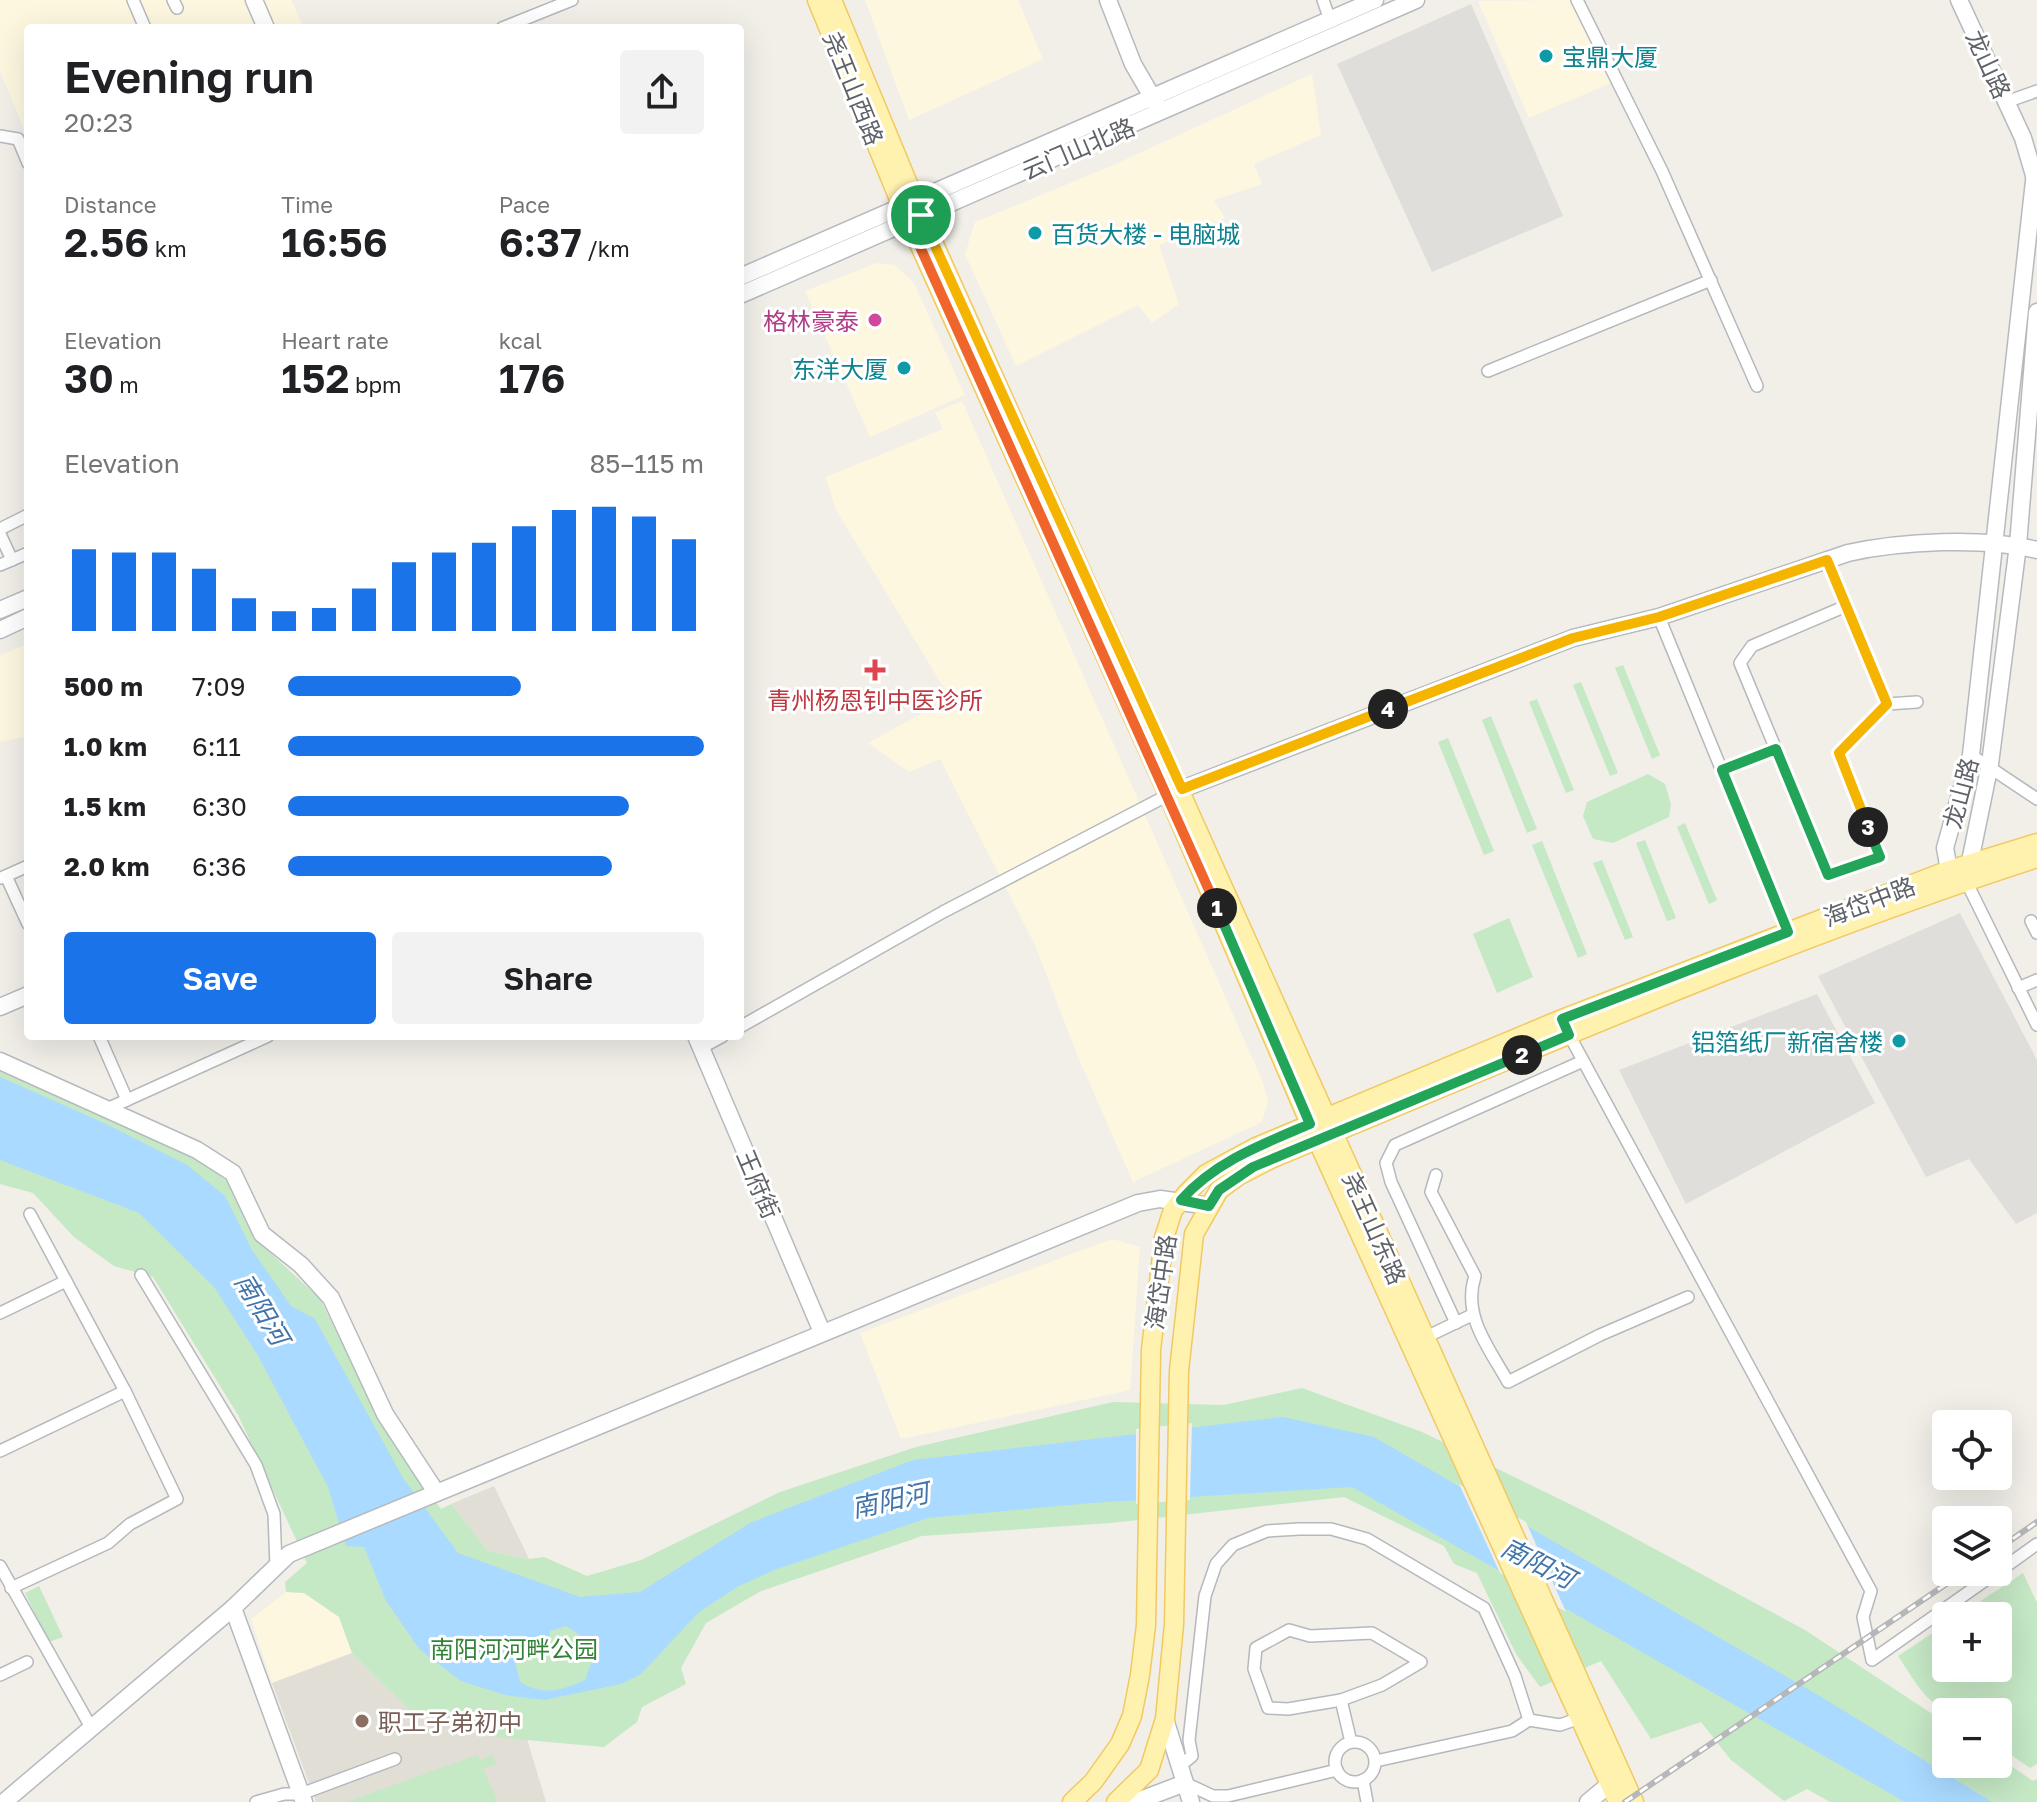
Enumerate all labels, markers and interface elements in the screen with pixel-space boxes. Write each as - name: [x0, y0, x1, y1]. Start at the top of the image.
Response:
- street label: 龙山路: [1961, 25, 2017, 103]
- street label: 尧王山西路: [818, 27, 890, 149]
- place label: 宝鼎大厦: [1562, 42, 1658, 71]
- marker: 宝鼎大厦: [1537, 47, 1555, 65]
- text: Evening run: [64, 50, 314, 103]
- button: share: [620, 50, 704, 134]
- text: 20:23: [64, 107, 133, 138]
- street label: 云门山北路: [1017, 111, 1139, 185]
- pin: [887, 181, 955, 249]
- text: Distance: [64, 191, 156, 218]
- text: Time: [281, 191, 333, 218]
- text: Pace: [499, 191, 550, 218]
- icon: arrive: [899, 193, 943, 237]
- text: 2.56: [64, 218, 149, 266]
- text: 16:56: [281, 218, 388, 266]
- text: 6:37: [499, 218, 582, 266]
- place label: 百货大楼 - 电脑城: [1051, 219, 1240, 248]
- marker: 百货大楼 - 电脑城: [1026, 224, 1044, 242]
- text: km: [149, 235, 187, 262]
- text: /km: [582, 235, 630, 262]
- place label: 格林豪泰: [763, 306, 859, 335]
- marker: 格林豪泰: [866, 311, 884, 329]
- text: Elevation: [64, 327, 162, 354]
- text: Heart rate: [281, 327, 389, 354]
- text: kcal: [499, 327, 542, 354]
- text: 30: [64, 354, 114, 402]
- text: 152: [281, 354, 349, 402]
- text: 176: [499, 354, 565, 402]
- place label: 东洋大厦: [792, 354, 888, 383]
- marker: 东洋大厦: [895, 359, 913, 377]
- text: m: [114, 371, 139, 398]
- text: bpm: [349, 371, 401, 398]
- text: Elevation: [64, 448, 180, 479]
- text: 85–115 m: [589, 448, 704, 479]
- marker: 青州杨恩钊中医诊所: [864, 659, 886, 681]
- text: 500 m: [64, 671, 143, 702]
- text: 7:09: [192, 671, 245, 702]
- place label: 青州杨恩钊中医诊所: [767, 685, 983, 714]
- pin: 4: [1368, 689, 1408, 729]
- text: 4: [1381, 695, 1395, 722]
- text: 1.0 km: [64, 731, 147, 762]
- text: 6:11: [192, 731, 241, 762]
- street label: 龙山路: [1937, 754, 1983, 832]
- text: 1.5 km: [64, 791, 146, 822]
- text: 6:30: [192, 791, 247, 822]
- pin: 3: [1848, 807, 1888, 847]
- text: 3: [1861, 813, 1875, 840]
- text: 2.0 km: [64, 851, 149, 882]
- text: 6:36: [192, 851, 246, 882]
- street label: 海岱中路: [1819, 870, 1919, 932]
- pin: 1: [1197, 888, 1237, 928]
- text: 1: [1211, 894, 1223, 921]
- button: Save: [64, 932, 376, 1024]
- button: Share: [392, 932, 704, 1024]
- place label: 铝箔纸厂新宿舍楼: [1691, 1027, 1883, 1056]
- marker: 铝箔纸厂新宿舍楼: [1890, 1032, 1908, 1050]
- pin: 2: [1502, 1035, 1542, 1075]
- text: 2: [1515, 1041, 1529, 1068]
- street label: 王府街: [732, 1145, 786, 1223]
- street label: 尧王山东路: [1337, 1167, 1413, 1289]
- street label: 海岱中路: [1139, 1232, 1181, 1332]
- water label: 南阳河: [229, 1268, 298, 1355]
- map controls: [1932, 1410, 2012, 1778]
- button: locate: [1932, 1410, 2012, 1490]
- water label: 南阳河: [849, 1476, 936, 1523]
- button: layers: [1932, 1506, 2012, 1586]
- water label: 南阳河: [1496, 1531, 1584, 1597]
- button: +: [1932, 1602, 2012, 1682]
- park label: 南阳河河畔公园: [430, 1634, 598, 1663]
- button: −: [1932, 1698, 2012, 1778]
- place label: 职工子弟初中: [378, 1707, 522, 1736]
- marker: 职工子弟初中: [353, 1712, 371, 1730]

